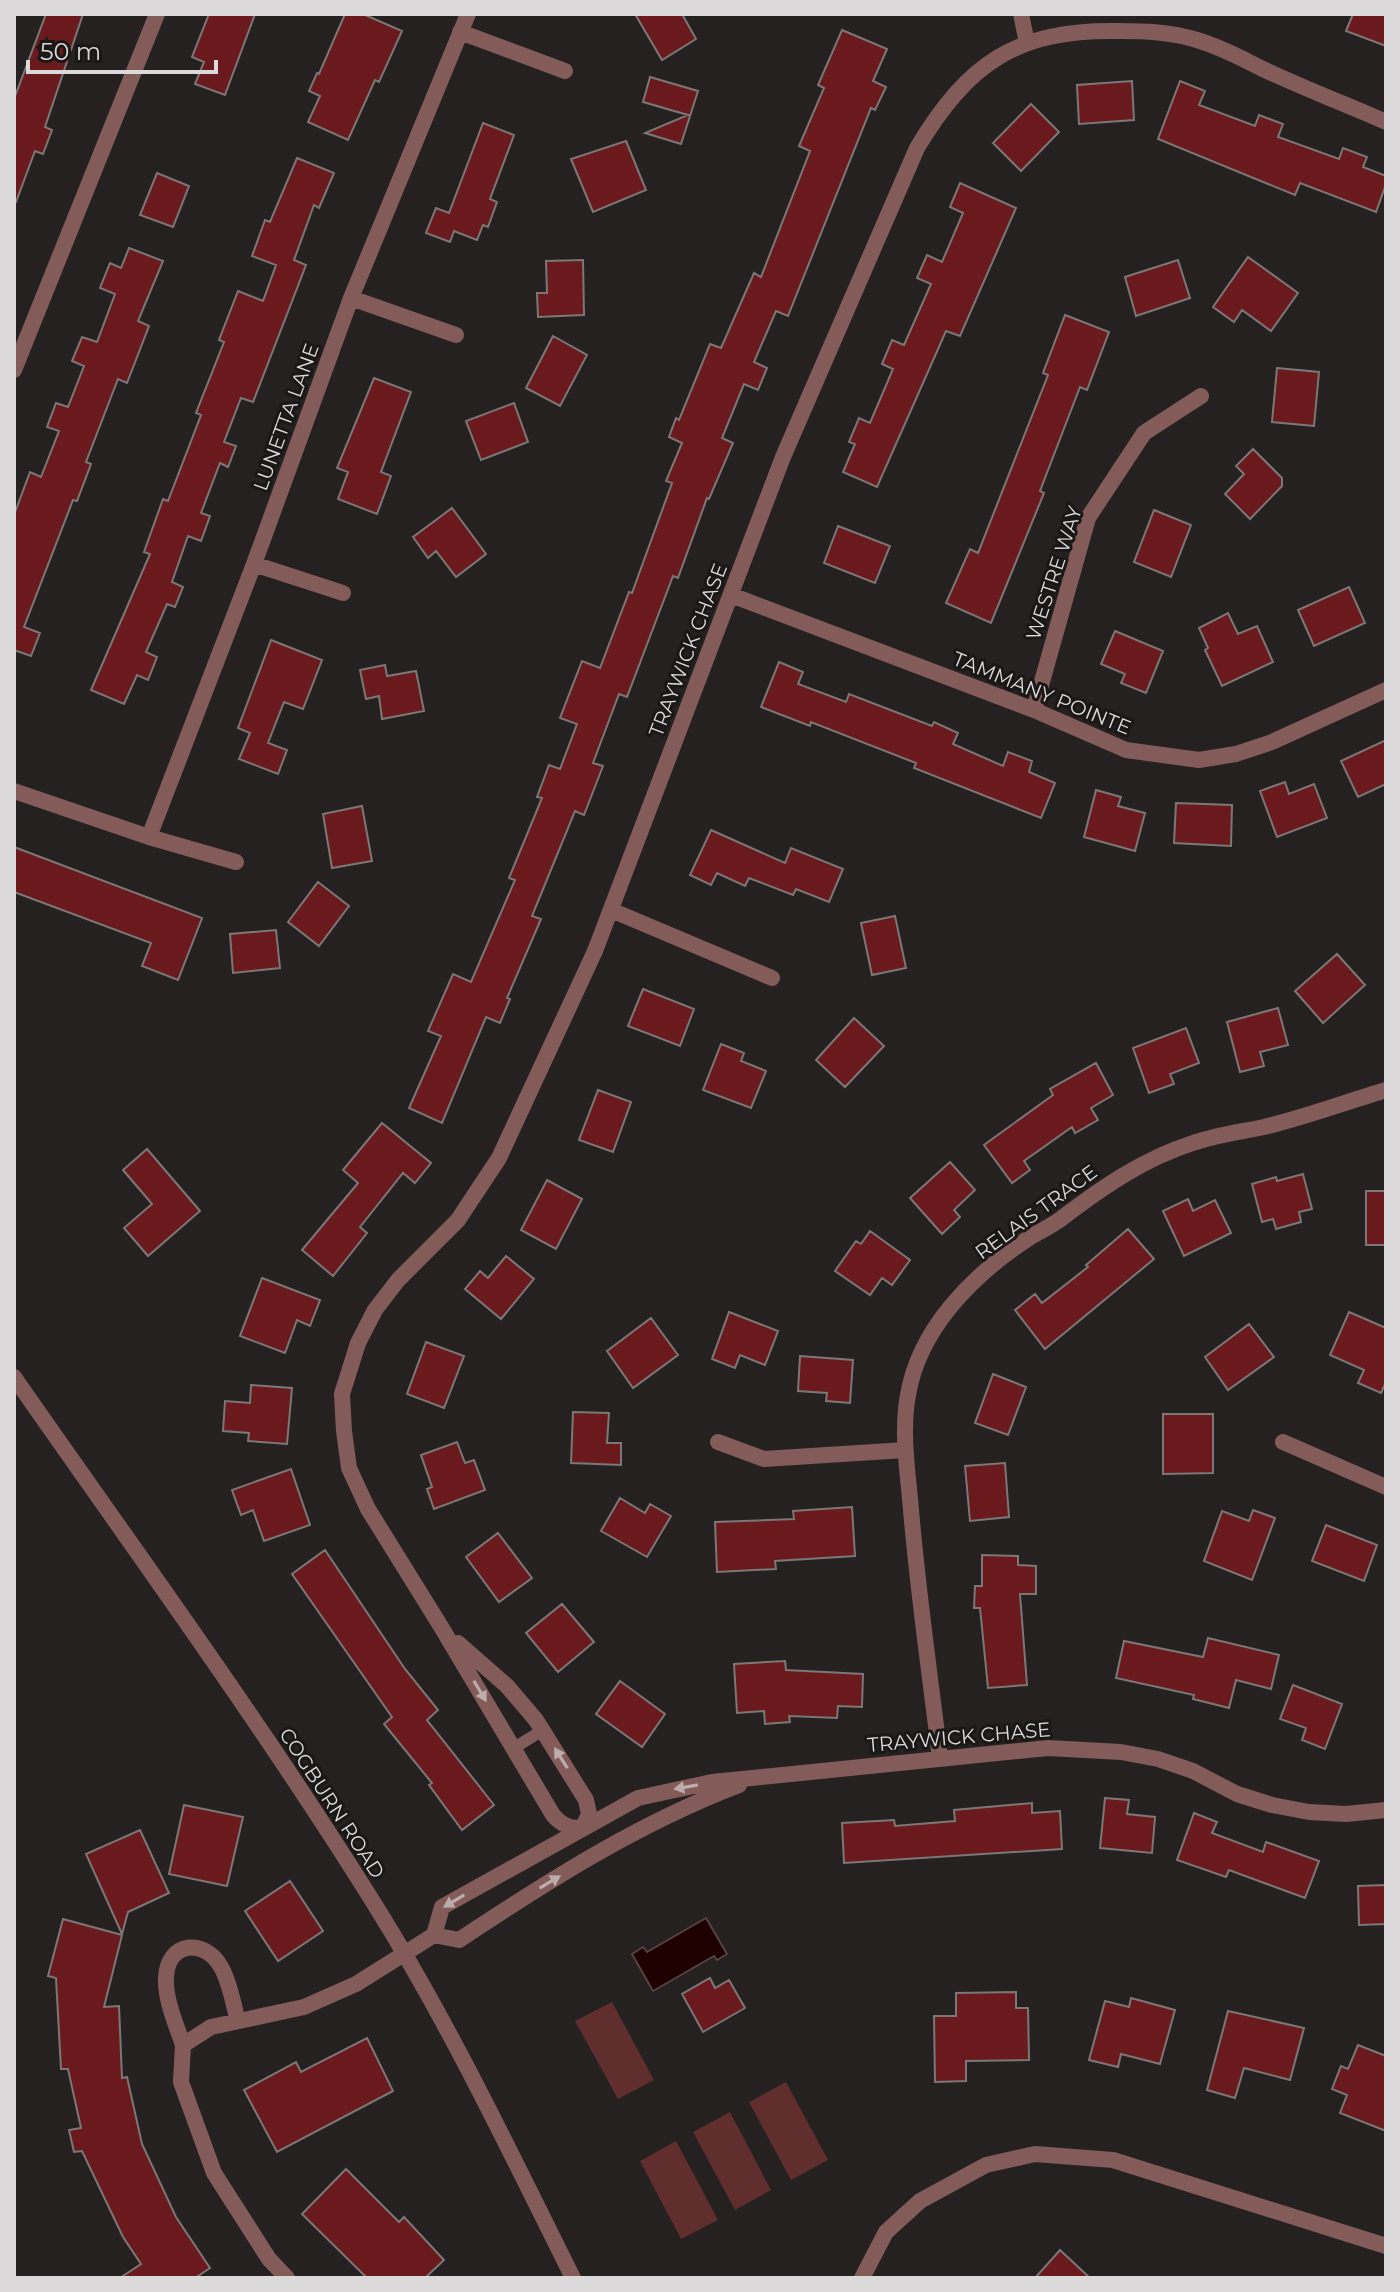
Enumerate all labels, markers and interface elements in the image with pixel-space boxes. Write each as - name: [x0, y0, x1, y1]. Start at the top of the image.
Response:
- scale bar: [28, 24, 216, 74]
- text: 50 m: [40, 37, 101, 66]
- street label: LUNETTA LANE: [248, 340, 324, 494]
- street label: WESTRE WAY: [1021, 503, 1087, 643]
- street label: TRAYWICK CHASE: [644, 560, 732, 740]
- street label: TAMMANY POINTE: [949, 646, 1135, 740]
- street label: RELAIS TRACE: [970, 1160, 1102, 1264]
- one-way arrow: [473, 1680, 487, 1703]
- street label: TRAYWICK CHASE: [866, 1717, 1052, 1757]
- street label: COGBURN ROAD: [274, 1723, 390, 1883]
- one-way arrow: [554, 1747, 568, 1769]
- one-way arrow: [673, 1781, 698, 1793]
- one-way arrow: [539, 1875, 561, 1889]
- one-way arrow: [443, 1894, 465, 1908]

